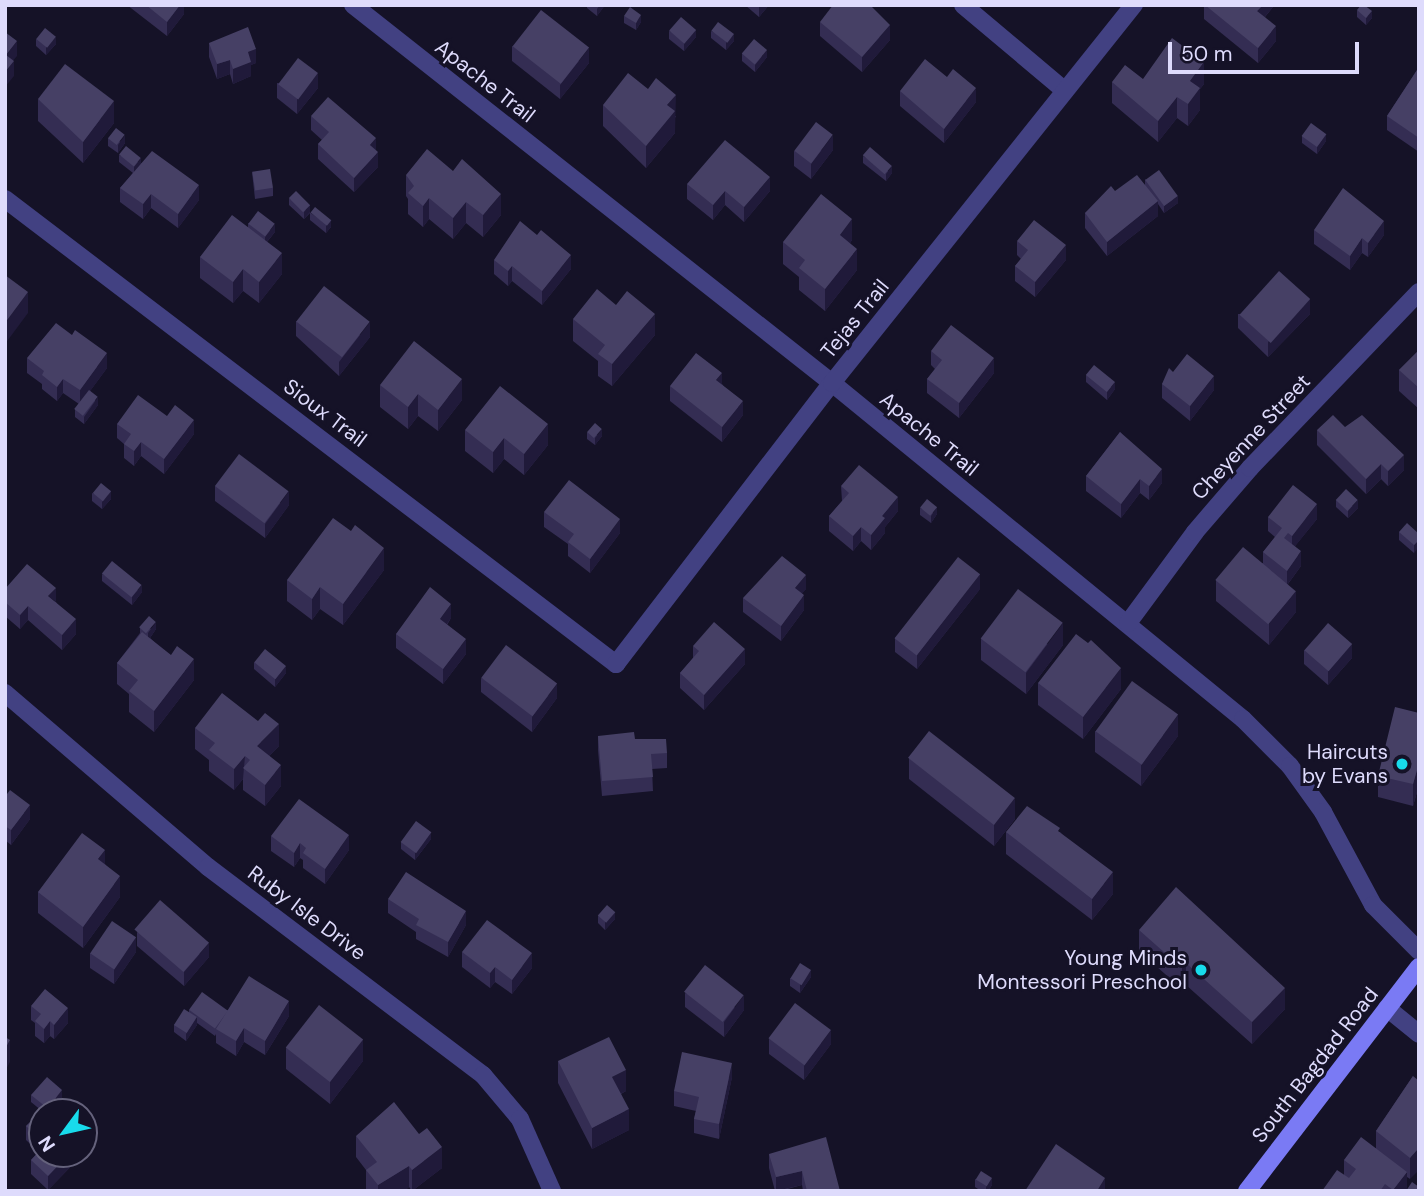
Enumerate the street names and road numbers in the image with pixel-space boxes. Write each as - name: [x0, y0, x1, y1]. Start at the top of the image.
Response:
- street label: Apache Trail: [430, 34, 540, 128]
- street label: Tejas Trail: [816, 275, 894, 363]
- street label: Cheyenne Street: [1186, 369, 1316, 505]
- street label: Sioux Trail: [279, 374, 371, 452]
- street label: Apache Trail: [875, 387, 983, 481]
- street label: Ruby Isle Drive: [243, 860, 371, 966]
- street label: South Bagdad Road: [1247, 982, 1383, 1148]

